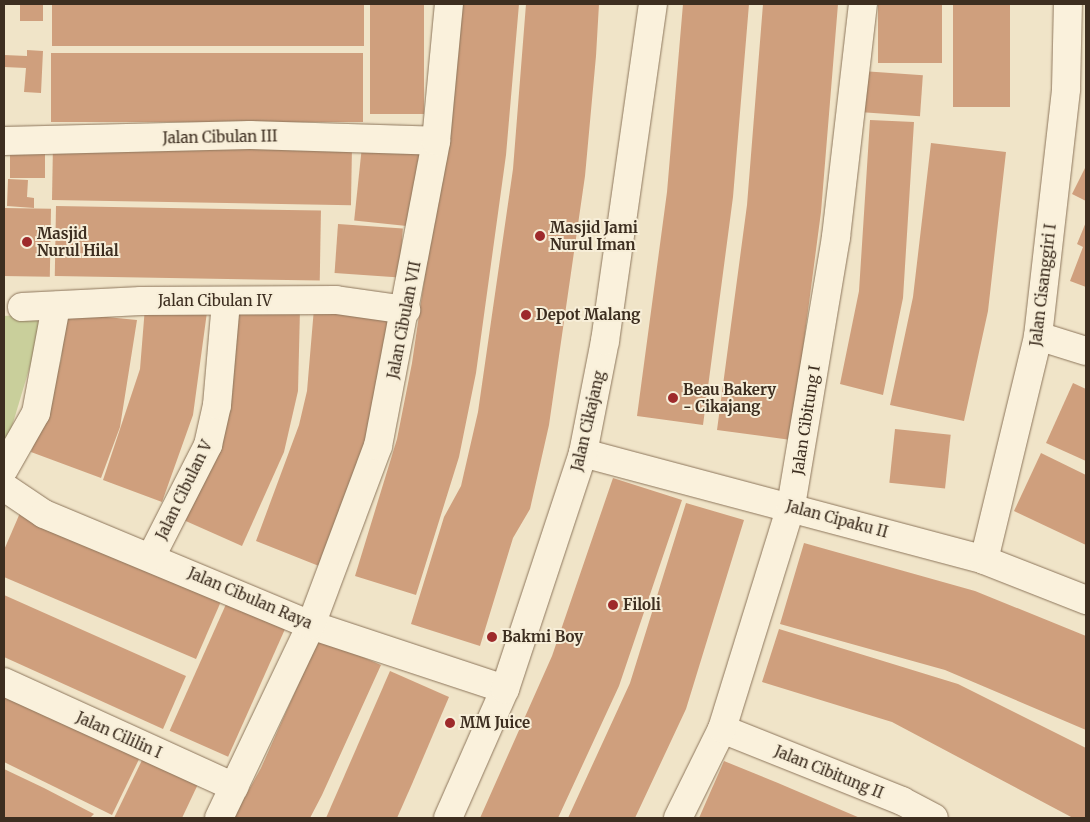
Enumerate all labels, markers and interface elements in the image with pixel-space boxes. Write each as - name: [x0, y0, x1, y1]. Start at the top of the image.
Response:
- street label: Jalan Cibulan III: [162, 127, 278, 147]
- place label: Masjid Jami Nurul Iman: [550, 218, 638, 253]
- street label: Jalan Cisanggiri I: [1027, 223, 1059, 347]
- place label: Masjid Nurul Hilal: [37, 224, 119, 259]
- marker: Masjid Jami Nurul Iman: [534, 230, 546, 242]
- marker: Masjid Nurul Hilal: [21, 236, 33, 248]
- street label: Jalan Cibulan VII: [384, 260, 424, 380]
- street label: Jalan Cibulan IV: [158, 292, 272, 310]
- place label: Depot Malang: [536, 306, 640, 324]
- marker: Depot Malang: [520, 309, 532, 321]
- street label: Jalan Cibitung I: [788, 364, 824, 476]
- street label: Jalan Cikajang: [568, 369, 608, 473]
- place label: Beau Bakery - Cikajang: [683, 380, 776, 415]
- marker: Beau Bakery - Cikajang: [667, 392, 679, 404]
- street label: Jalan Cibulan V: [152, 437, 216, 543]
- street label: Jalan Cipaku II: [784, 497, 890, 541]
- street label: Jalan Cibulan Raya: [185, 564, 315, 632]
- place label: Filoli: [623, 596, 661, 614]
- marker: Filoli: [607, 599, 619, 611]
- place label: Bakmi Boy: [502, 628, 583, 646]
- marker: Bakmi Boy: [486, 631, 498, 643]
- street label: Jalan Cililin I: [73, 708, 165, 762]
- place label: MM Juice: [460, 714, 530, 732]
- marker: MM Juice: [444, 717, 456, 729]
- street label: Jalan Cibitung II: [772, 742, 886, 802]

